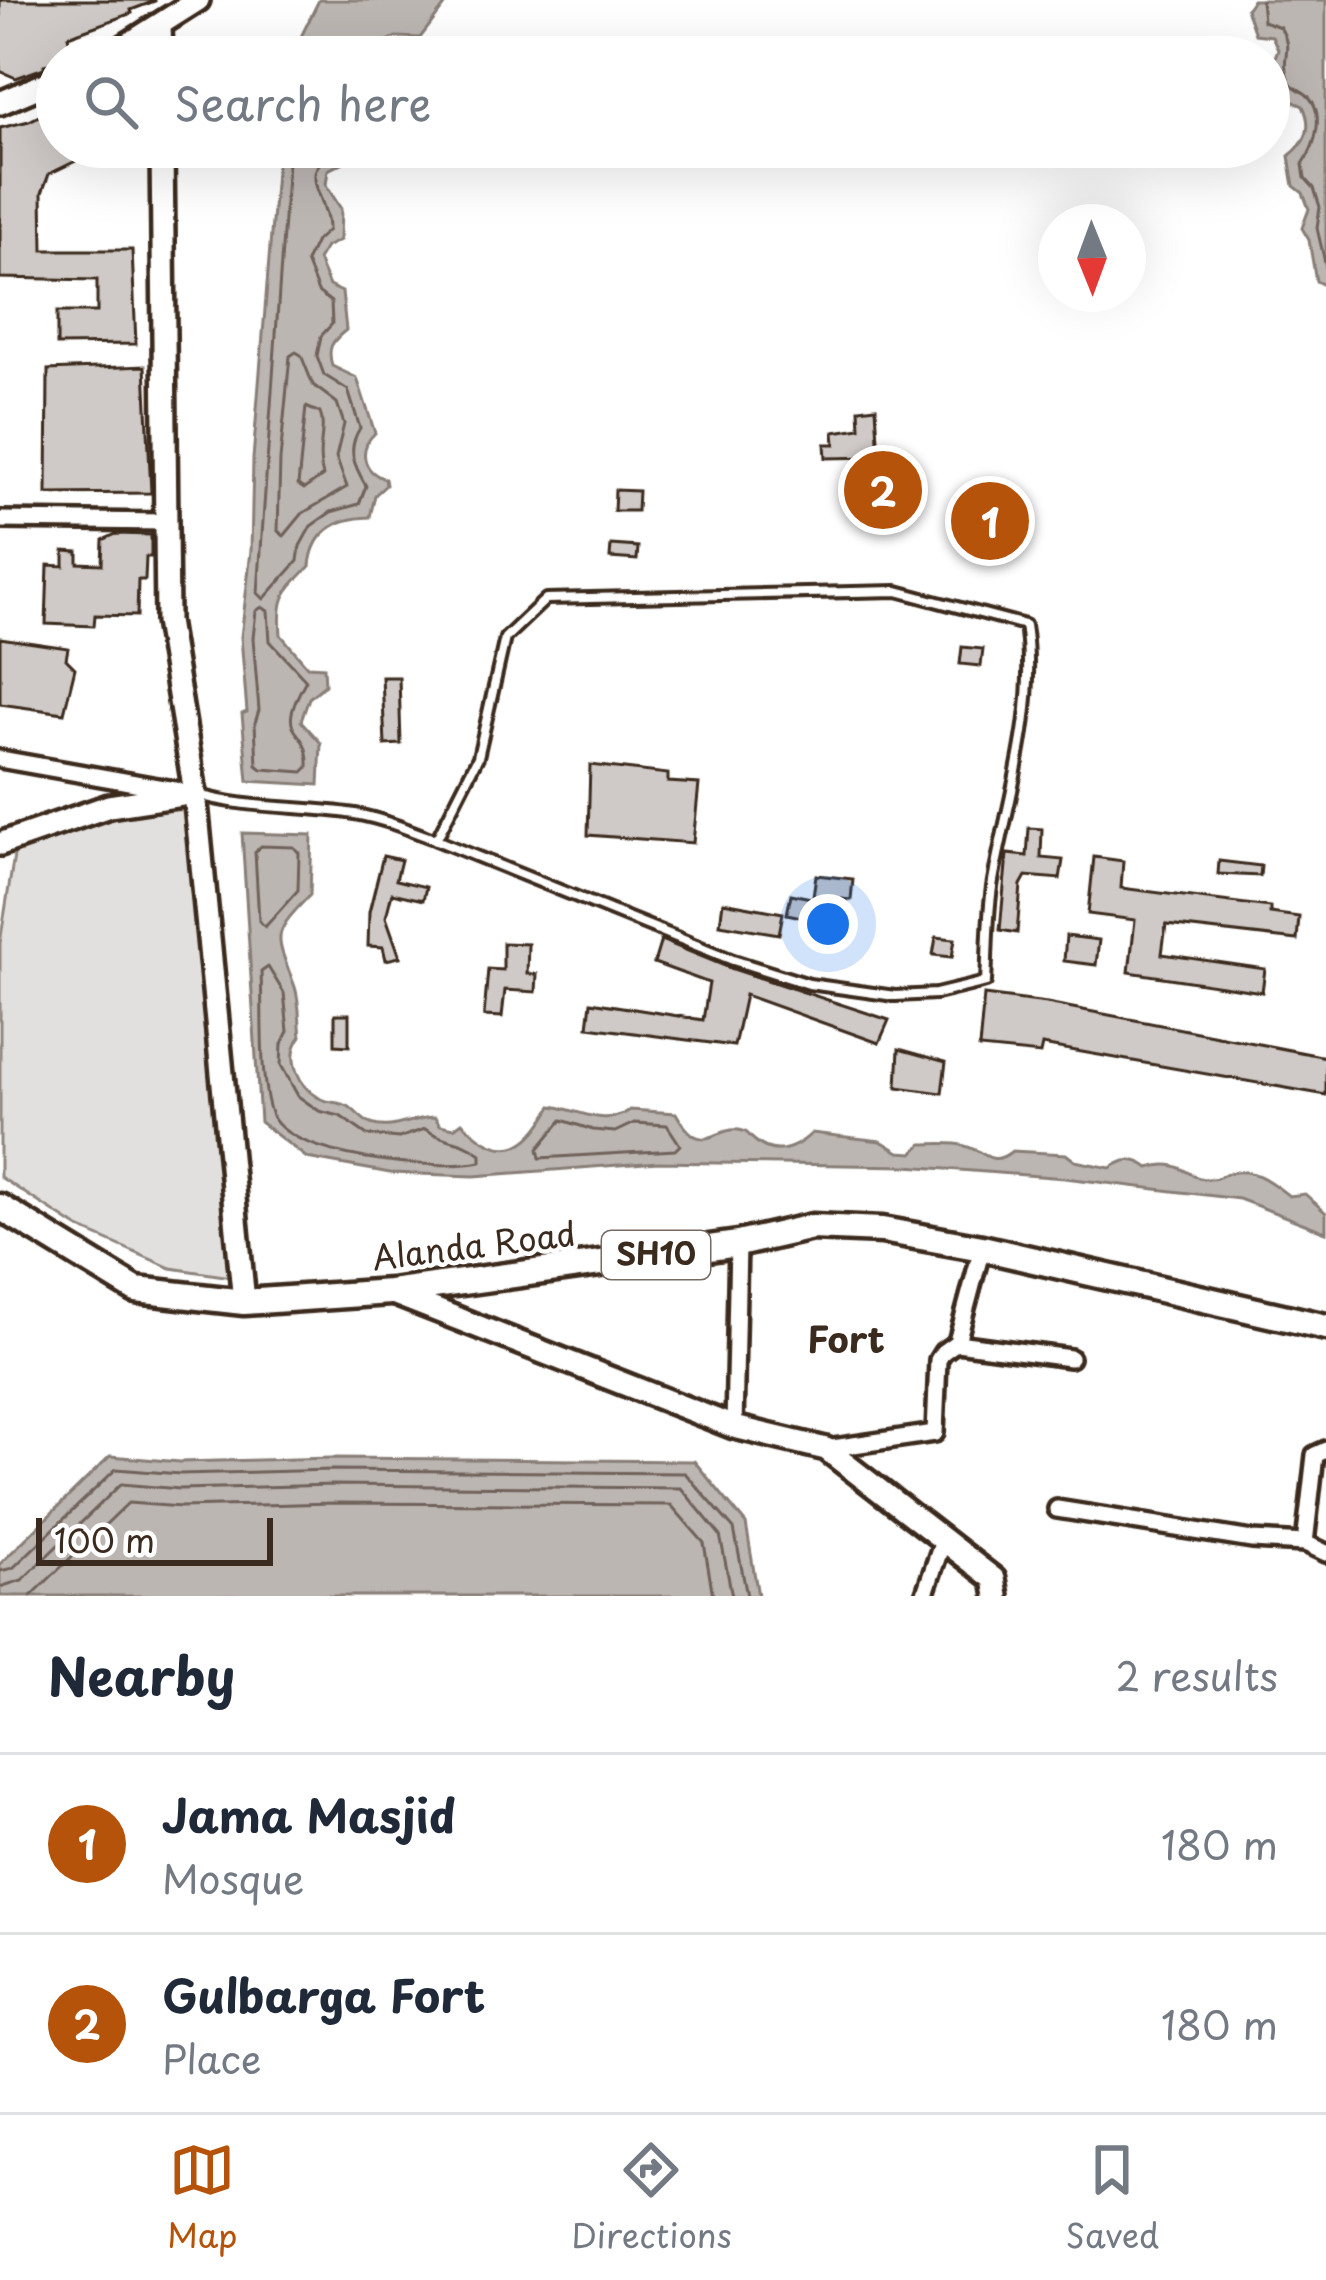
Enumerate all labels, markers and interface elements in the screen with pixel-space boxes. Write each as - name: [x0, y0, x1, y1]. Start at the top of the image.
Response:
- search box: [36, 36, 1290, 168]
- text: Search here: [174, 68, 431, 136]
- icon: search: [78, 69, 144, 135]
- north arrow: [1038, 204, 1146, 312]
- pin: 2: [844, 445, 922, 535]
- pin: 1: [951, 476, 1029, 566]
- your location: [798, 894, 858, 954]
- street label: Alanda Road: [369, 1207, 578, 1281]
- road number: SH10: [602, 1231, 710, 1279]
- district label: Fort: [807, 1311, 885, 1365]
- scale bar: [36, 1512, 273, 1565]
- text: 100 m: [54, 1514, 155, 1564]
- text: Nearby: [48, 1636, 235, 1713]
- text: 2 results: [1116, 1645, 1278, 1704]
- text: Jama Masjid: [162, 1780, 455, 1848]
- text: 1: [78, 1814, 96, 1873]
- text: 180 m: [1161, 1814, 1278, 1873]
- text: Mosque: [162, 1848, 304, 1907]
- text: Gulbarga Fort: [162, 1960, 485, 2028]
- text: 2: [73, 1994, 101, 2053]
- text: 180 m: [1161, 1994, 1278, 2053]
- text: Place: [162, 2028, 262, 2087]
- tab: Map: [167, 2137, 237, 2259]
- tab: Directions: [571, 2137, 732, 2259]
- tab: Saved: [1065, 2137, 1159, 2259]

